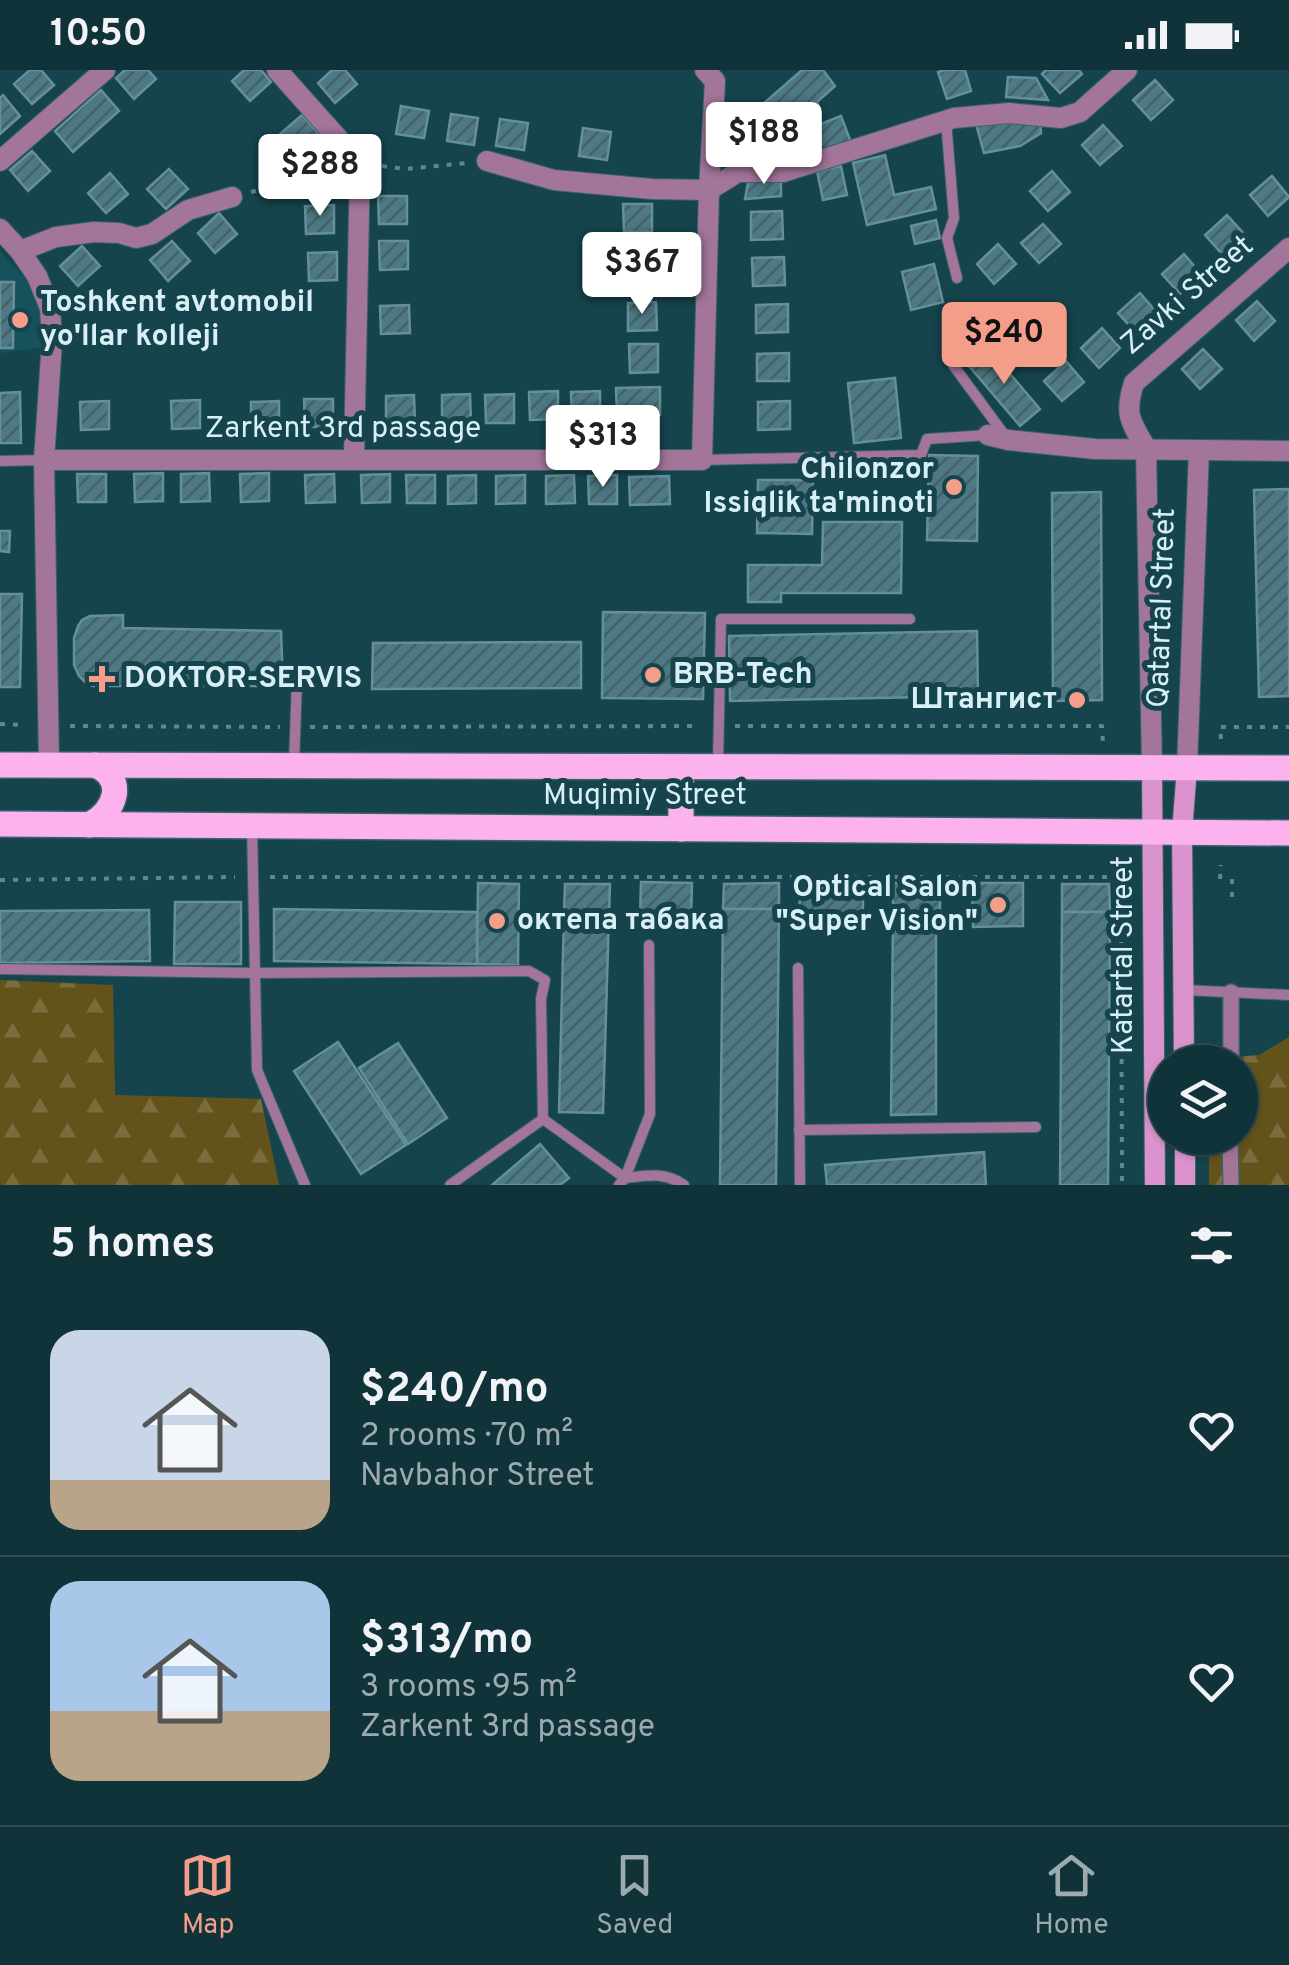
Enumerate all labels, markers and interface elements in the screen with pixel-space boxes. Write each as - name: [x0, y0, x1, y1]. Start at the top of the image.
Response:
- text: 10:50: [50, 11, 148, 60]
- pin: $188: [705, 102, 823, 187]
- text: $188: [728, 114, 800, 154]
- pin: $288: [261, 134, 379, 219]
- text: $288: [280, 146, 360, 186]
- street label: Zavki Street: [1114, 228, 1262, 364]
- pin: $367: [583, 232, 701, 317]
- text: $367: [604, 244, 680, 284]
- place label: Toshkent avtomobil yo'llar kolleji: [40, 285, 314, 356]
- pin: $240: [945, 302, 1063, 387]
- marker: Toshkent avtomobil yo'llar kolleji: [9, 309, 31, 331]
- text: $240: [964, 314, 1044, 354]
- pin: $313: [544, 405, 662, 490]
- street label: Zarkent 3rd passage: [205, 411, 481, 448]
- text: $313: [568, 417, 638, 457]
- place label: Chilonzor Issiqlik ta'minoti: [704, 452, 934, 523]
- marker: Chilonzor Issiqlik ta'minoti: [943, 476, 965, 498]
- street label: Qatartal Street: [1141, 507, 1185, 709]
- place label: BRB-Tech: [673, 657, 812, 694]
- place label: DOKTOR-SERVIS: [124, 661, 362, 698]
- marker: BRB-Tech: [642, 664, 664, 686]
- marker: DOKTOR-SERVIS: [89, 666, 115, 692]
- place label: Штангист: [911, 682, 1057, 719]
- marker: Штангист: [1066, 689, 1088, 711]
- street label: Muqimiy Street: [543, 778, 747, 815]
- street label: Katartal Street: [1106, 856, 1143, 1054]
- place label: Optical Salon "Super Vision": [775, 870, 978, 941]
- marker: Optical Salon "Super Vision": [987, 894, 1009, 916]
- place label: октепа табака: [517, 903, 725, 940]
- marker: октепа табака: [486, 910, 508, 932]
- map controls: [1148, 1045, 1258, 1155]
- button: layers: [1148, 1045, 1258, 1155]
- icon: filters: [1184, 1218, 1239, 1273]
- text: 5 homes: [50, 1219, 215, 1272]
- text: $240/mo: [360, 1364, 548, 1417]
- icon: home: [130, 1370, 250, 1490]
- icon: heart: [1184, 1403, 1239, 1458]
- text: 2 rooms · 70 m²: [360, 1417, 573, 1457]
- text: Navbahor Street: [360, 1457, 594, 1497]
- text: $313/mo: [360, 1615, 533, 1668]
- icon: home: [130, 1621, 250, 1741]
- icon: heart: [1184, 1654, 1239, 1709]
- text: 3 rooms · 95 m²: [360, 1668, 577, 1708]
- text: Zarkent 3rd passage: [360, 1708, 655, 1748]
- tab: Map: [180, 1848, 235, 1944]
- tab: Saved: [596, 1848, 673, 1944]
- tab: Home: [1034, 1848, 1109, 1944]

